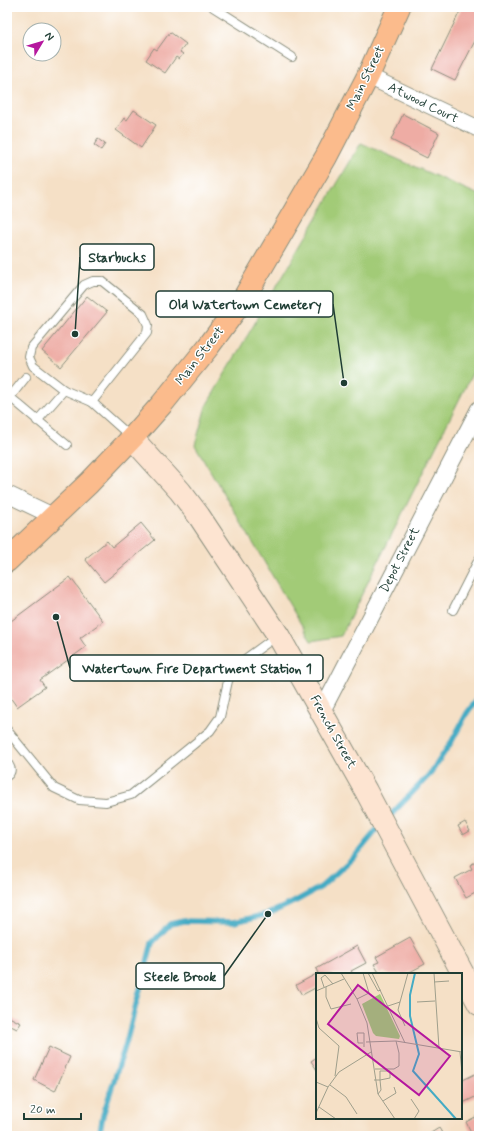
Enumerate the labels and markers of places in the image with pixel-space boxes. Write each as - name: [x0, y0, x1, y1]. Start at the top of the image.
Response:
- callout: Starbucks: [80, 244, 154, 270]
- callout: Old Watertown Cemetery: [156, 291, 333, 317]
- callout: Watertown Fire Department Station 1: [70, 655, 323, 681]
- callout: Steele Brook: [136, 963, 224, 989]

